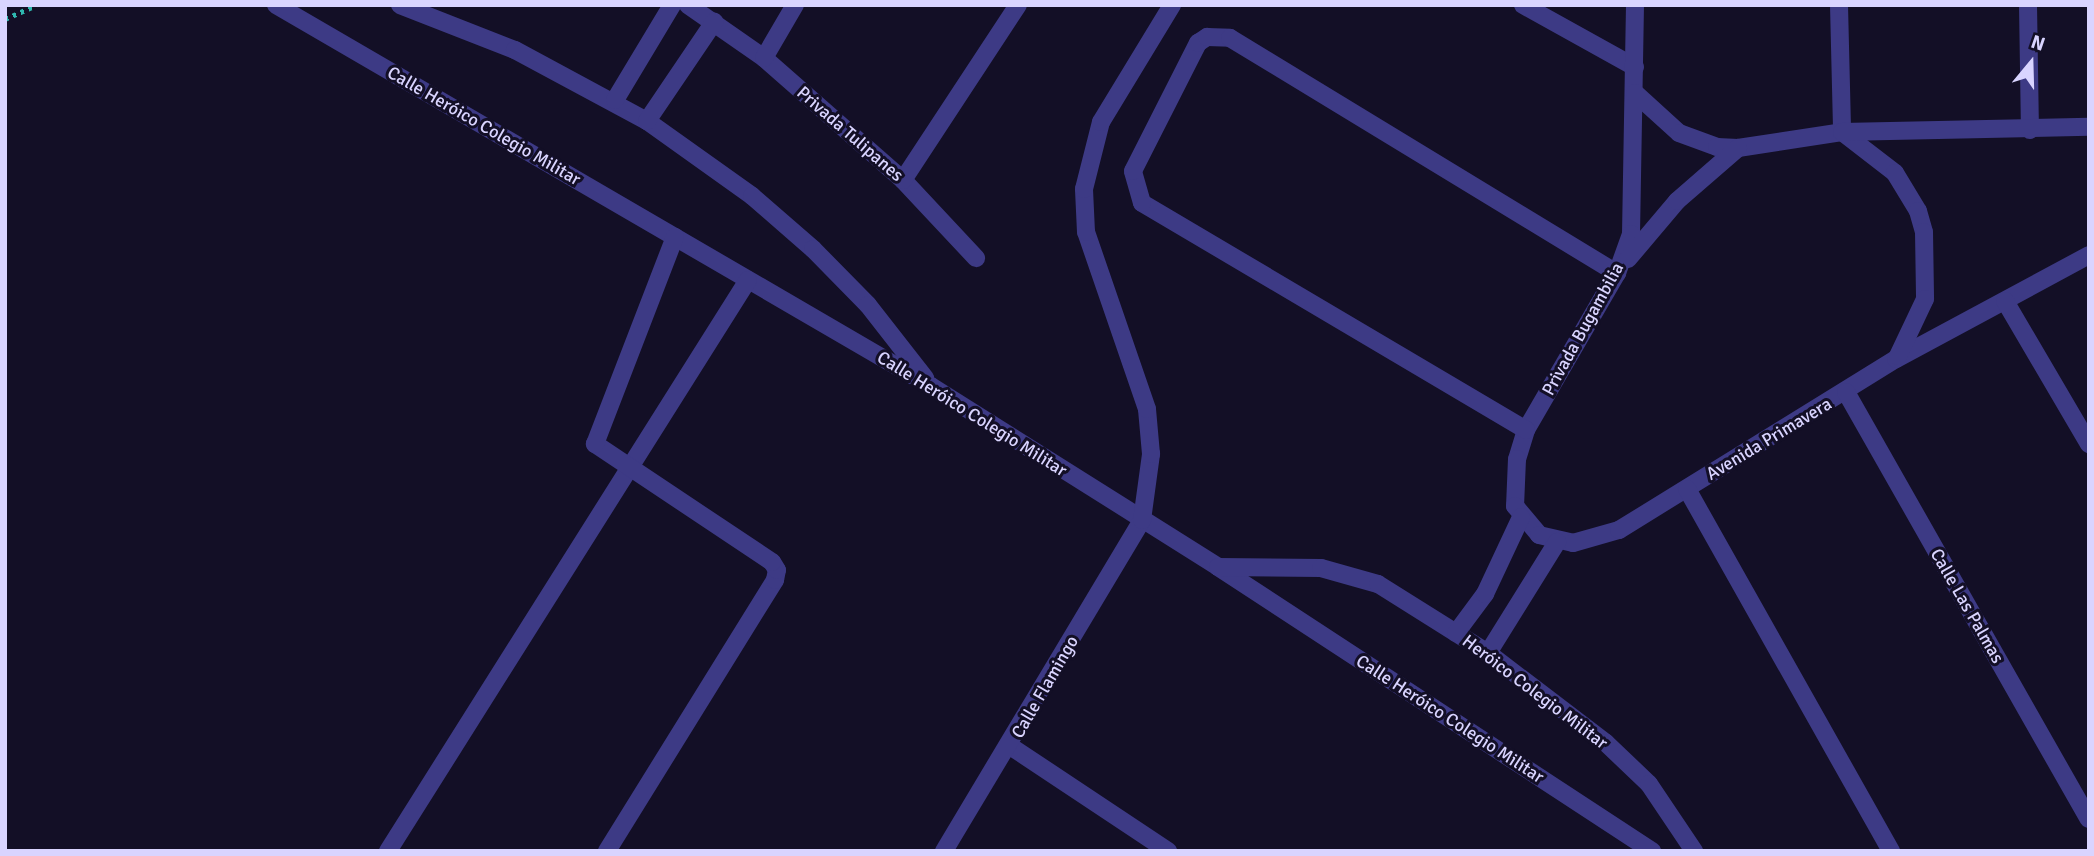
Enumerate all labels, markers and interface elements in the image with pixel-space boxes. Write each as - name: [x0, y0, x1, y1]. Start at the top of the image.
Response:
- north arrow: [1996, 28, 2066, 98]
- text: N: [2028, 30, 2048, 57]
- street label: Calle Heróico Colegio Militar: [383, 62, 585, 190]
- street label: Privada Tulipanes: [792, 82, 908, 186]
- street label: Privada Bugambilia: [1538, 259, 1628, 399]
- street label: Calle Heróico Colegio Militar: [873, 347, 1071, 481]
- street label: Avenida Primavera: [1702, 393, 1836, 485]
- street label: Calle Las Palmas: [1925, 545, 2009, 667]
- street label: Heróico Colegio Militar: [1458, 630, 1612, 754]
- street label: Calle Flamingo: [1007, 632, 1083, 742]
- street label: Calle Heróico Colegio Militar: [1352, 650, 1548, 788]

